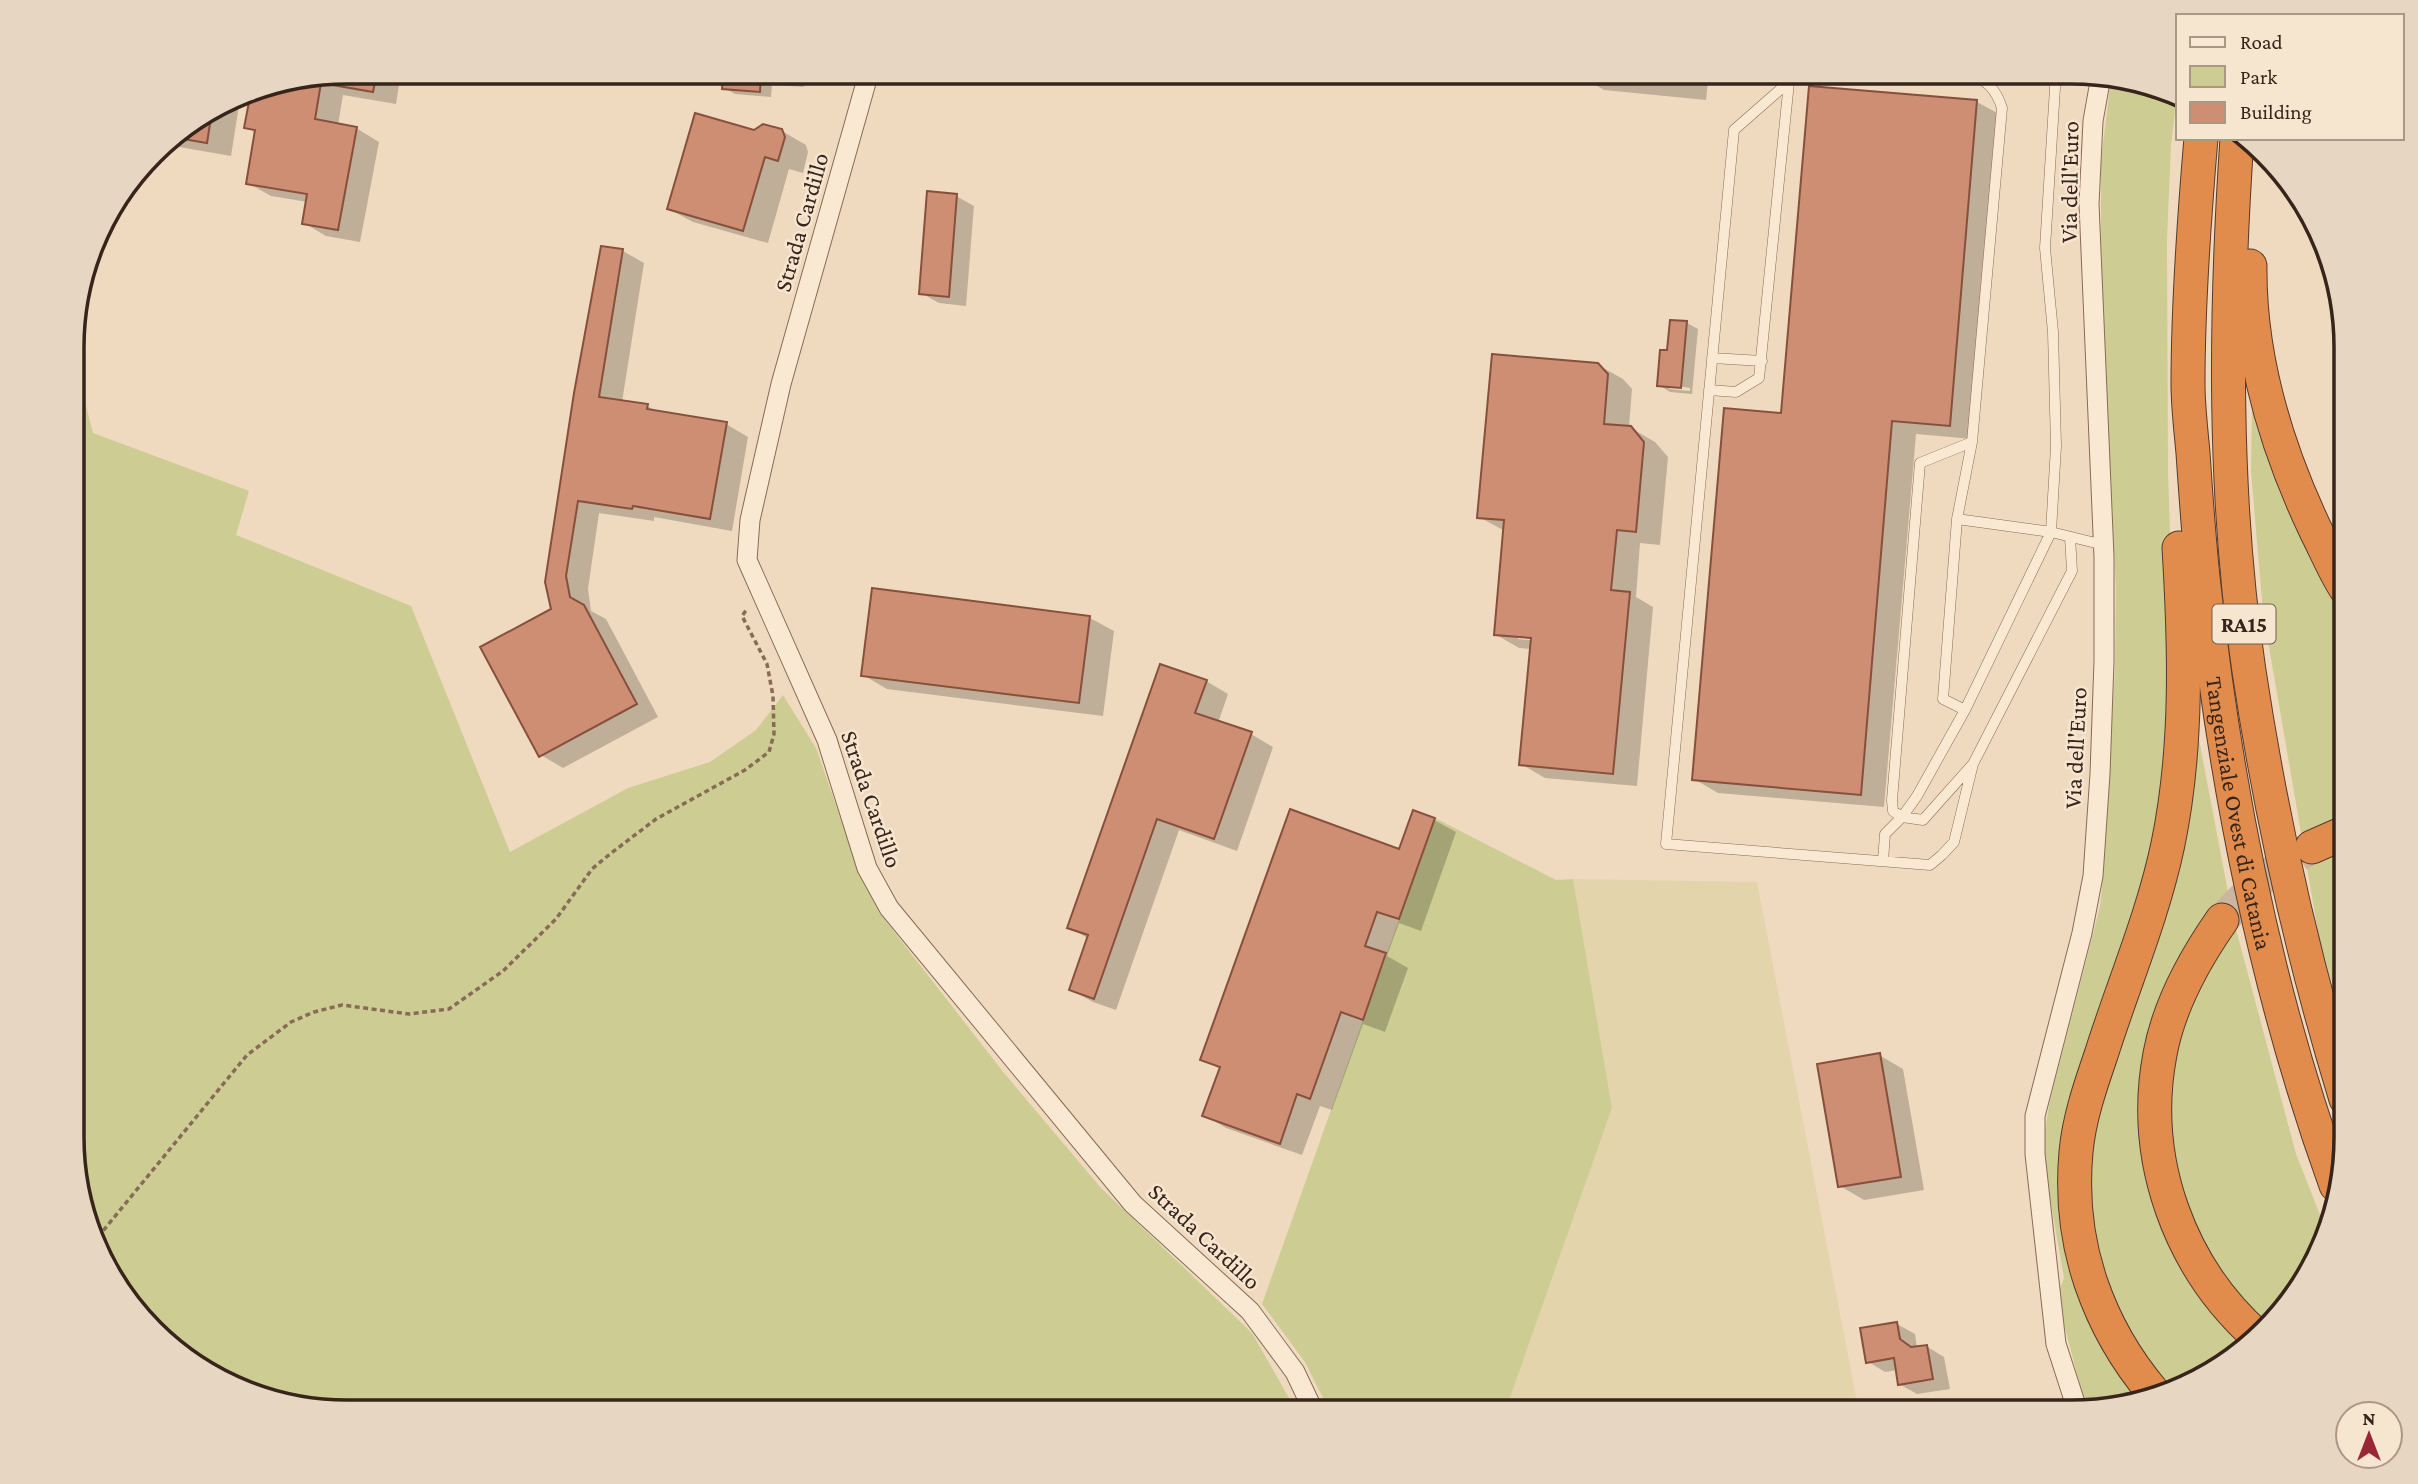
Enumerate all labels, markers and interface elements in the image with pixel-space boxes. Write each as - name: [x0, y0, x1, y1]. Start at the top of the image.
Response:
- legend: [2176, 14, 2404, 140]
- text: Road: [2240, 30, 2283, 54]
- text: Park: [2240, 65, 2277, 89]
- text: Building: [2240, 100, 2312, 124]
- street label: Via dell'Euro: [2054, 121, 2084, 243]
- street label: Strada Cardillo: [768, 149, 834, 295]
- road number: RA15: [2212, 604, 2276, 644]
- street label: Tangenziale Ovest di Catania: [2202, 675, 2279, 952]
- street label: Via dell'Euro: [2058, 686, 2092, 810]
- street label: Strada Cardillo: [836, 727, 908, 871]
- street label: Strada Cardillo: [1143, 1177, 1267, 1295]
- north arrow: [2334, 1400, 2404, 1470]
- text: N: [2363, 1408, 2376, 1429]

